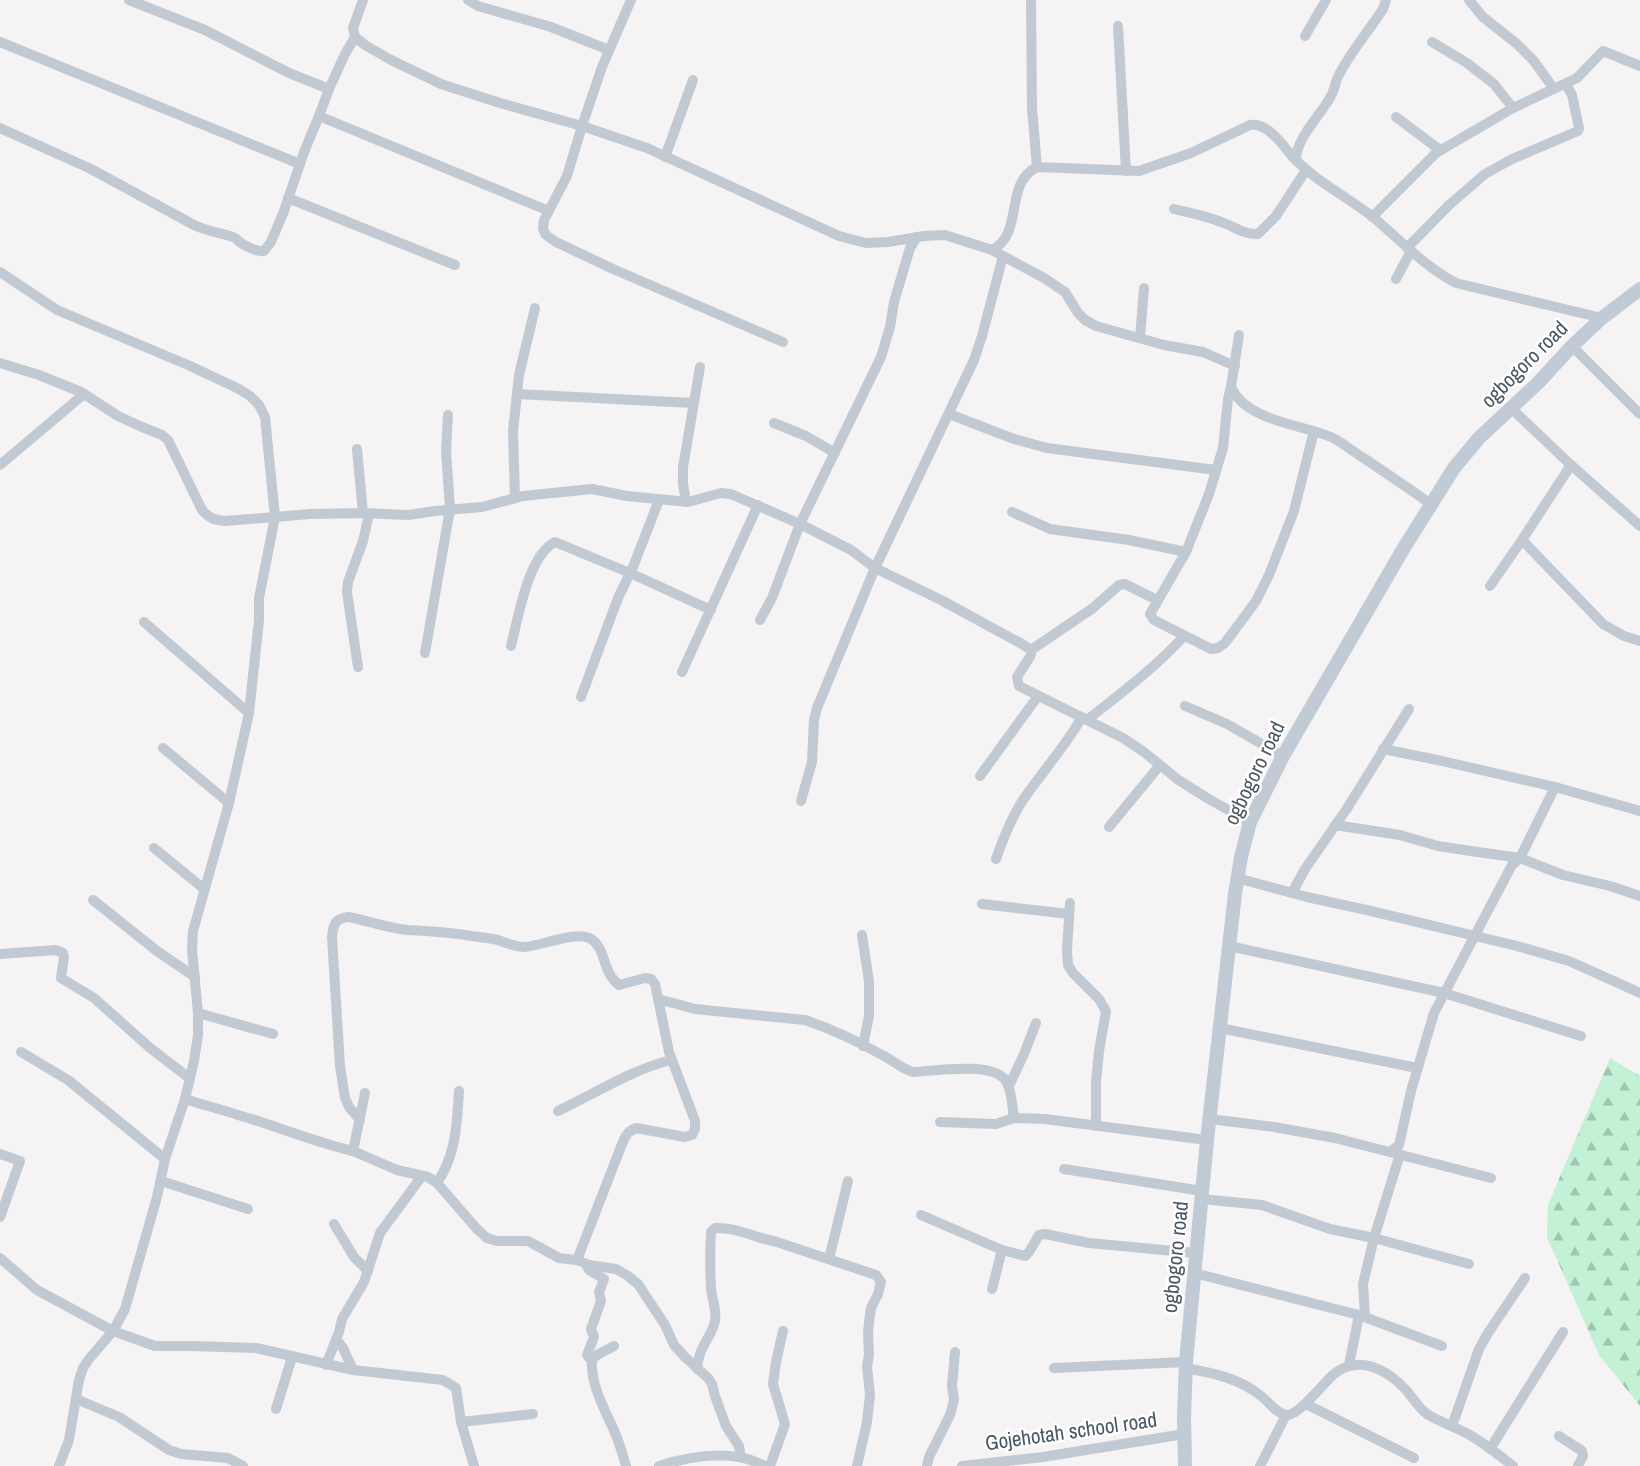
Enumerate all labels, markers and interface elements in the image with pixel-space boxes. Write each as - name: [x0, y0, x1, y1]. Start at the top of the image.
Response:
- street label: ogbogoro road: [1474, 314, 1574, 414]
- street label: ogbogoro road: [1216, 716, 1292, 830]
- street label: ogbogoro road: [1155, 1200, 1195, 1314]
- street label: Gojehotah school road: [983, 1405, 1159, 1457]

